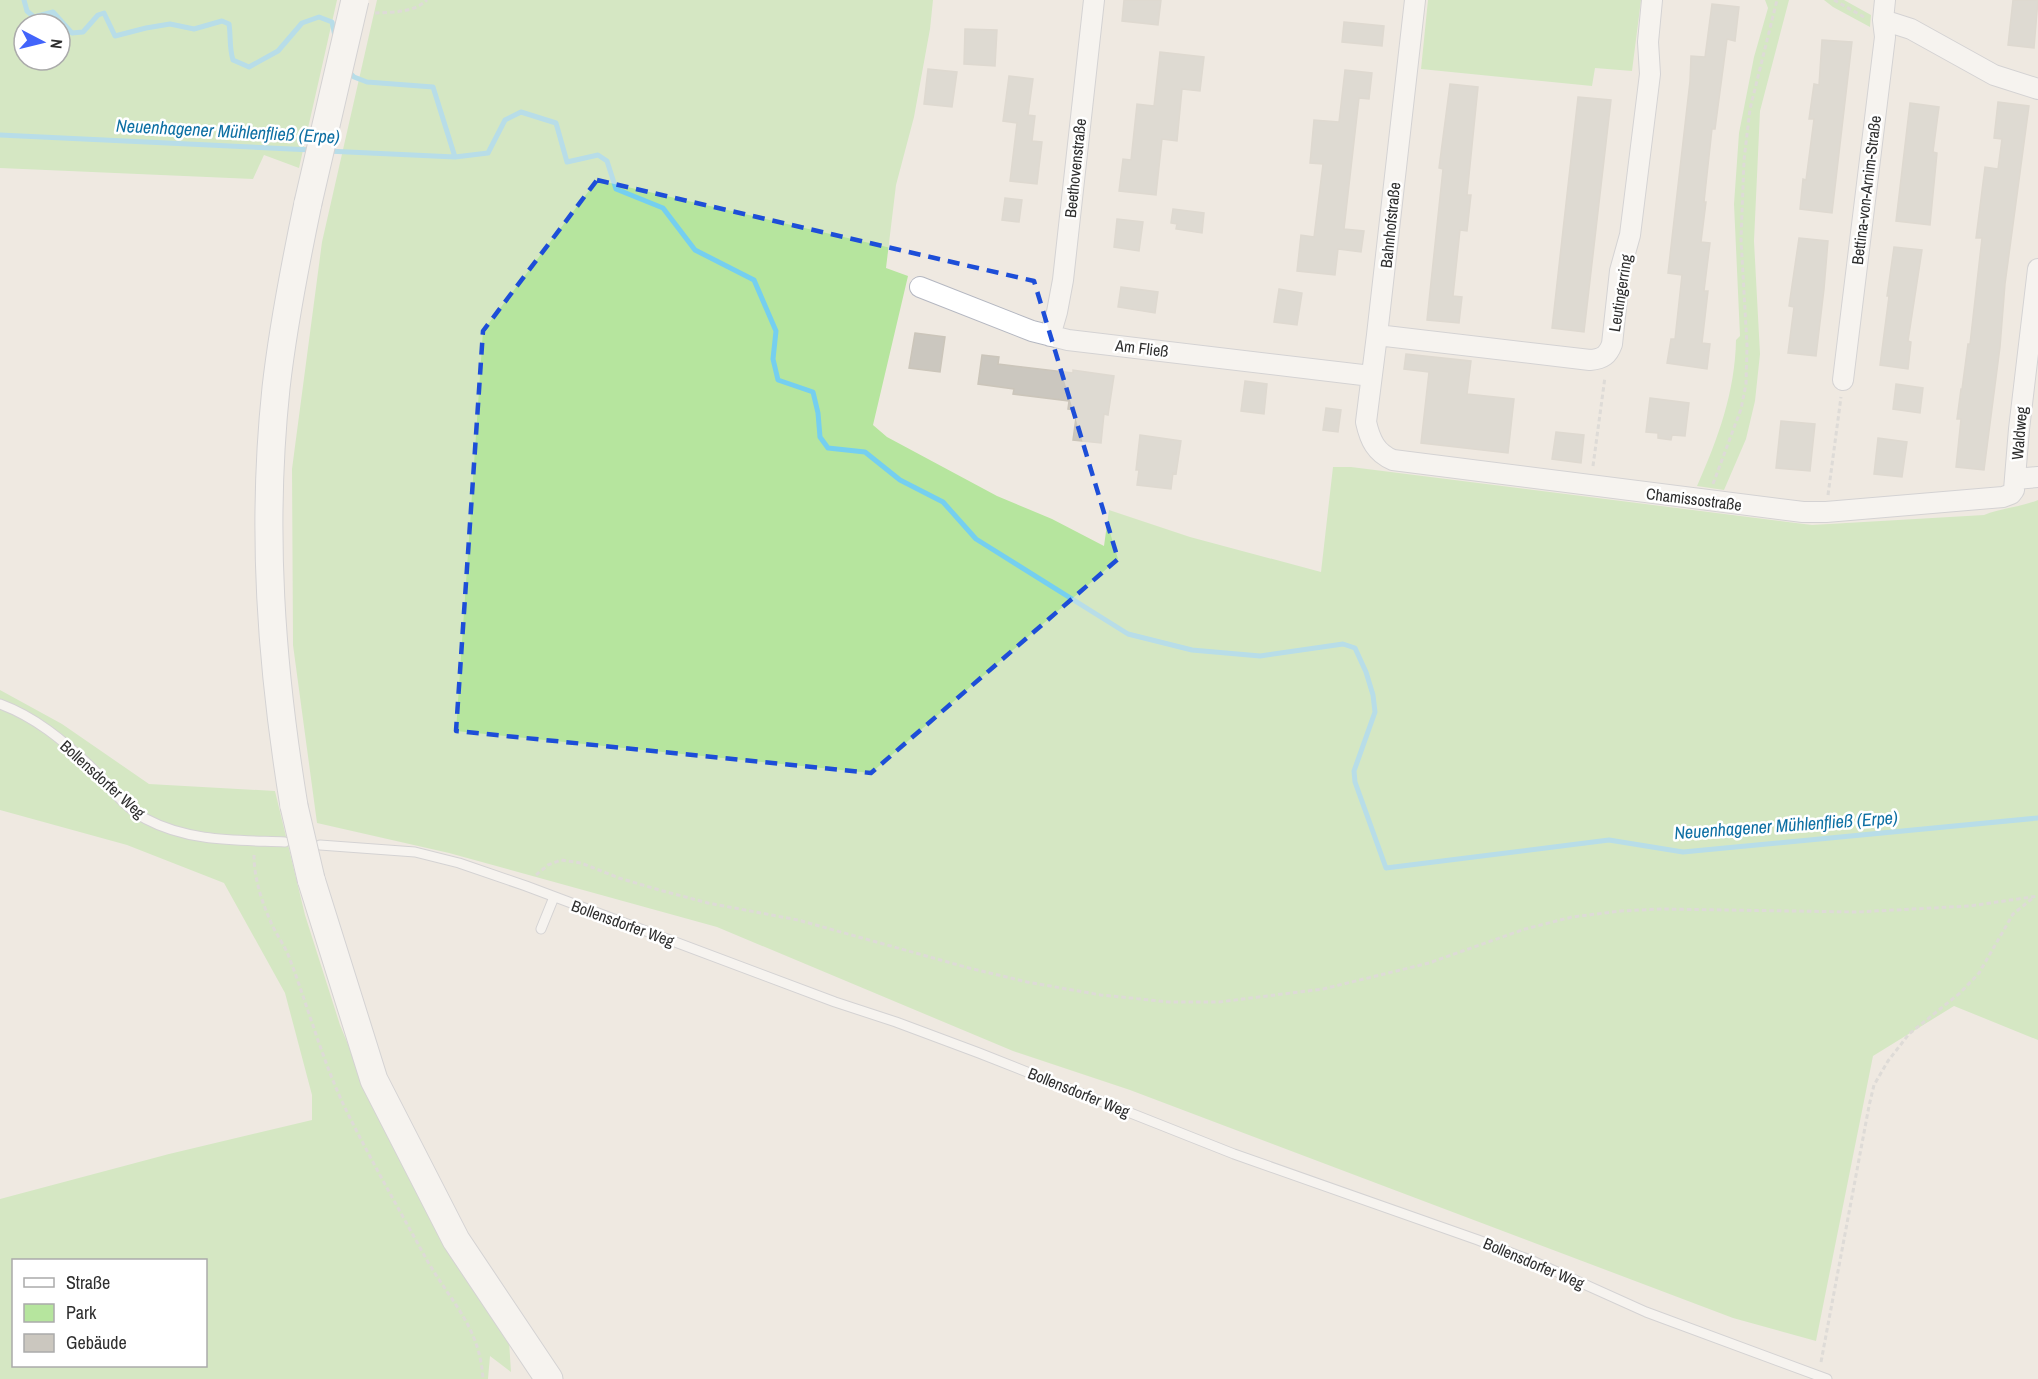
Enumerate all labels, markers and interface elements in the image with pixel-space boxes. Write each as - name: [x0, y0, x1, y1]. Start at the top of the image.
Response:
- north arrow: [12, 12, 72, 72]
- text: N: [45, 38, 68, 50]
- water label: Neuenhagener Mühlenfließ (Erpe): [116, 113, 341, 149]
- street label: Bettina-von-Arnim-Straße: [1846, 114, 1886, 266]
- street label: Beethovenstraße: [1059, 117, 1091, 219]
- street label: Bahnhofstraße: [1375, 181, 1405, 269]
- street label: Leutingerring: [1603, 252, 1637, 333]
- street label: Am Fließ: [1113, 334, 1170, 362]
- street label: Waldweg: [2006, 405, 2032, 461]
- street label: Chamissostraße: [1645, 482, 1743, 516]
- street label: Bollensdorfer Weg: [56, 735, 151, 824]
- water label: Neuenhagener Mühlenfließ (Erpe): [1673, 805, 1899, 845]
- street label: Bollensdorfer Weg: [569, 894, 678, 952]
- street label: Bollensdorfer Weg: [1025, 1062, 1134, 1123]
- street label: Bollensdorfer Weg: [1480, 1232, 1589, 1294]
- legend: [12, 1259, 207, 1367]
- text: Straße: [66, 1270, 110, 1295]
- text: Park: [66, 1300, 97, 1325]
- text: Gebäude: [66, 1330, 127, 1355]

